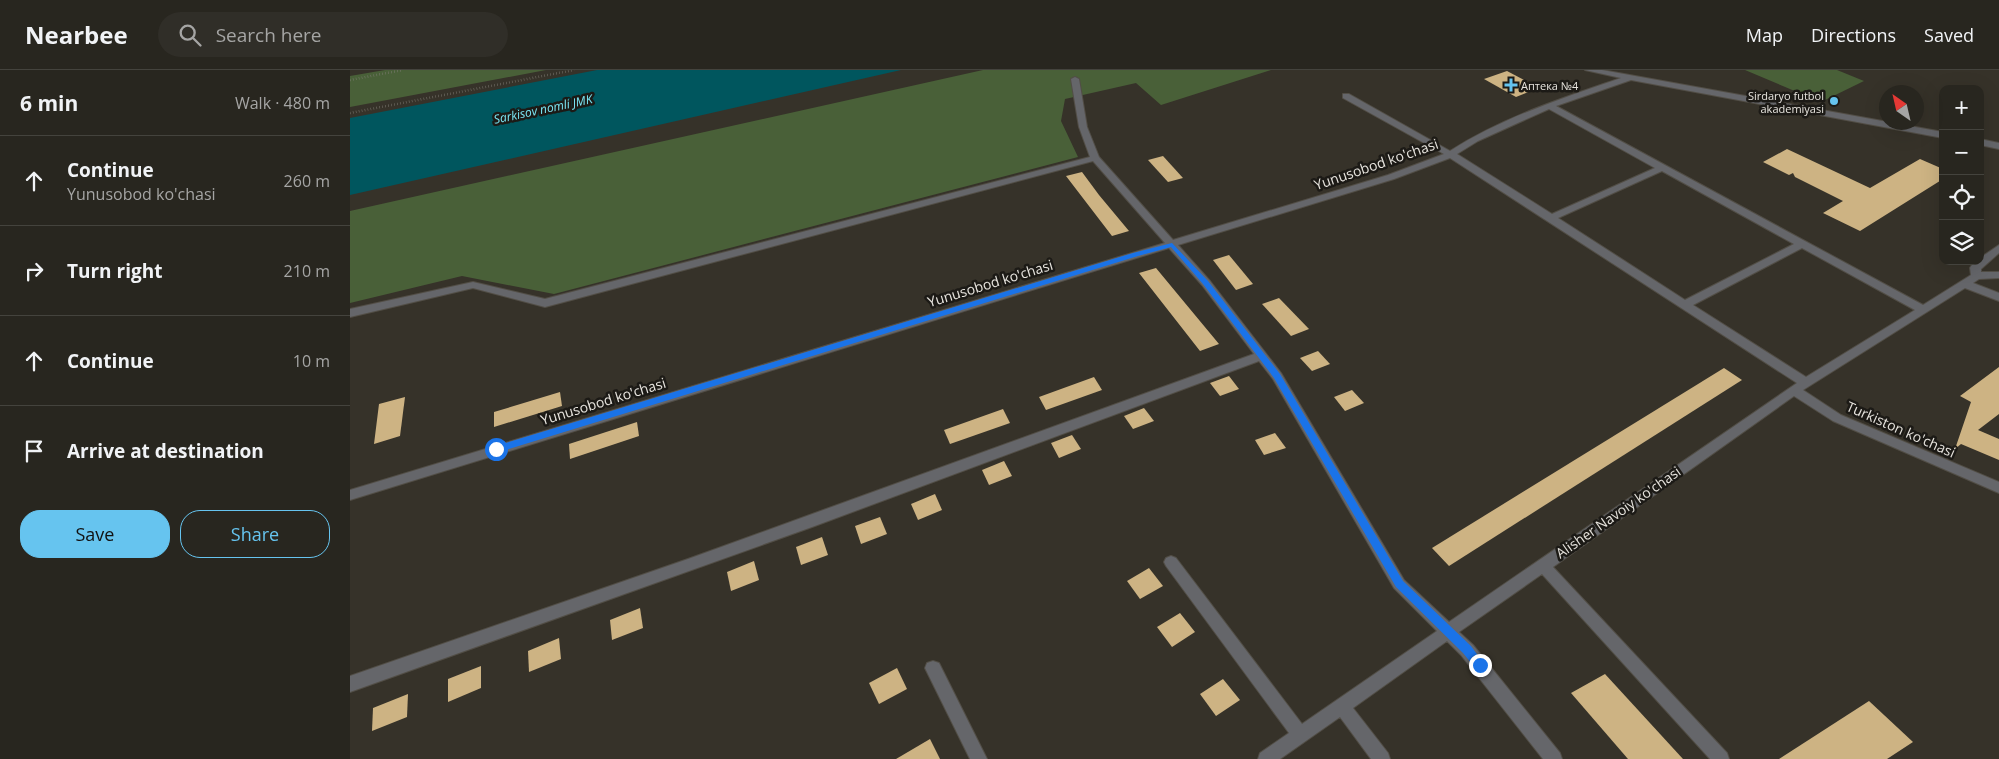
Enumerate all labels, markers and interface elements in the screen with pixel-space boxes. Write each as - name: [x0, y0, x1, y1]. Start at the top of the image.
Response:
- search box: [158, 12, 508, 57]
- text: Nearbee: [25, 18, 128, 51]
- icon: search: [176, 21, 204, 49]
- text: Search here: [216, 22, 322, 48]
- text: Map: [1746, 23, 1783, 47]
- text: Directions: [1811, 23, 1896, 47]
- text: Saved: [1924, 23, 1974, 47]
- place label: Аптека №4: [1521, 78, 1579, 93]
- marker: Аптека №4: [1505, 79, 1517, 91]
- north arrow: [1879, 85, 1924, 130]
- map controls: [1939, 85, 1984, 265]
- button: +: [1939, 85, 1984, 130]
- place label: Sirdaryo futbol akademiyasi: [1748, 88, 1824, 116]
- text: 6 min: [20, 89, 78, 117]
- water label: Sarkisov nomli JMK: [492, 90, 595, 128]
- text: Walk · 480 m: [235, 92, 330, 114]
- marker: Sirdaryo futbol akademiyasi: [1828, 95, 1840, 107]
- button: −: [1939, 130, 1984, 175]
- street label: Yunusobod ko'chasi: [1311, 134, 1441, 194]
- text: Continue: [67, 157, 154, 183]
- icon: ahead: [20, 167, 48, 195]
- text: 260 m: [284, 170, 330, 192]
- button: locate: [1939, 175, 1984, 220]
- text: Yunusobod ko'chasi: [67, 183, 216, 205]
- button: layers: [1939, 220, 1984, 265]
- street label: Yunusobod ko'chasi: [925, 255, 1055, 311]
- icon: right: [20, 257, 48, 285]
- text: Turn right: [67, 258, 162, 284]
- text: 210 m: [284, 260, 330, 282]
- icon: ahead: [20, 347, 48, 375]
- text: Continue: [67, 348, 154, 374]
- text: 10 m: [293, 350, 330, 372]
- street label: Yunusobod ko'chasi: [538, 373, 668, 429]
- street label: Turkiston ko'chasi: [1844, 396, 1958, 462]
- icon: arrive: [20, 437, 48, 465]
- text: Arrive at destination: [67, 438, 264, 464]
- route start: [485, 438, 508, 461]
- street label: Alisher Navoiy ko'chasi: [1552, 462, 1684, 562]
- button: Save: [20, 510, 170, 558]
- button: Share: [180, 510, 330, 558]
- route end: [1469, 654, 1492, 677]

